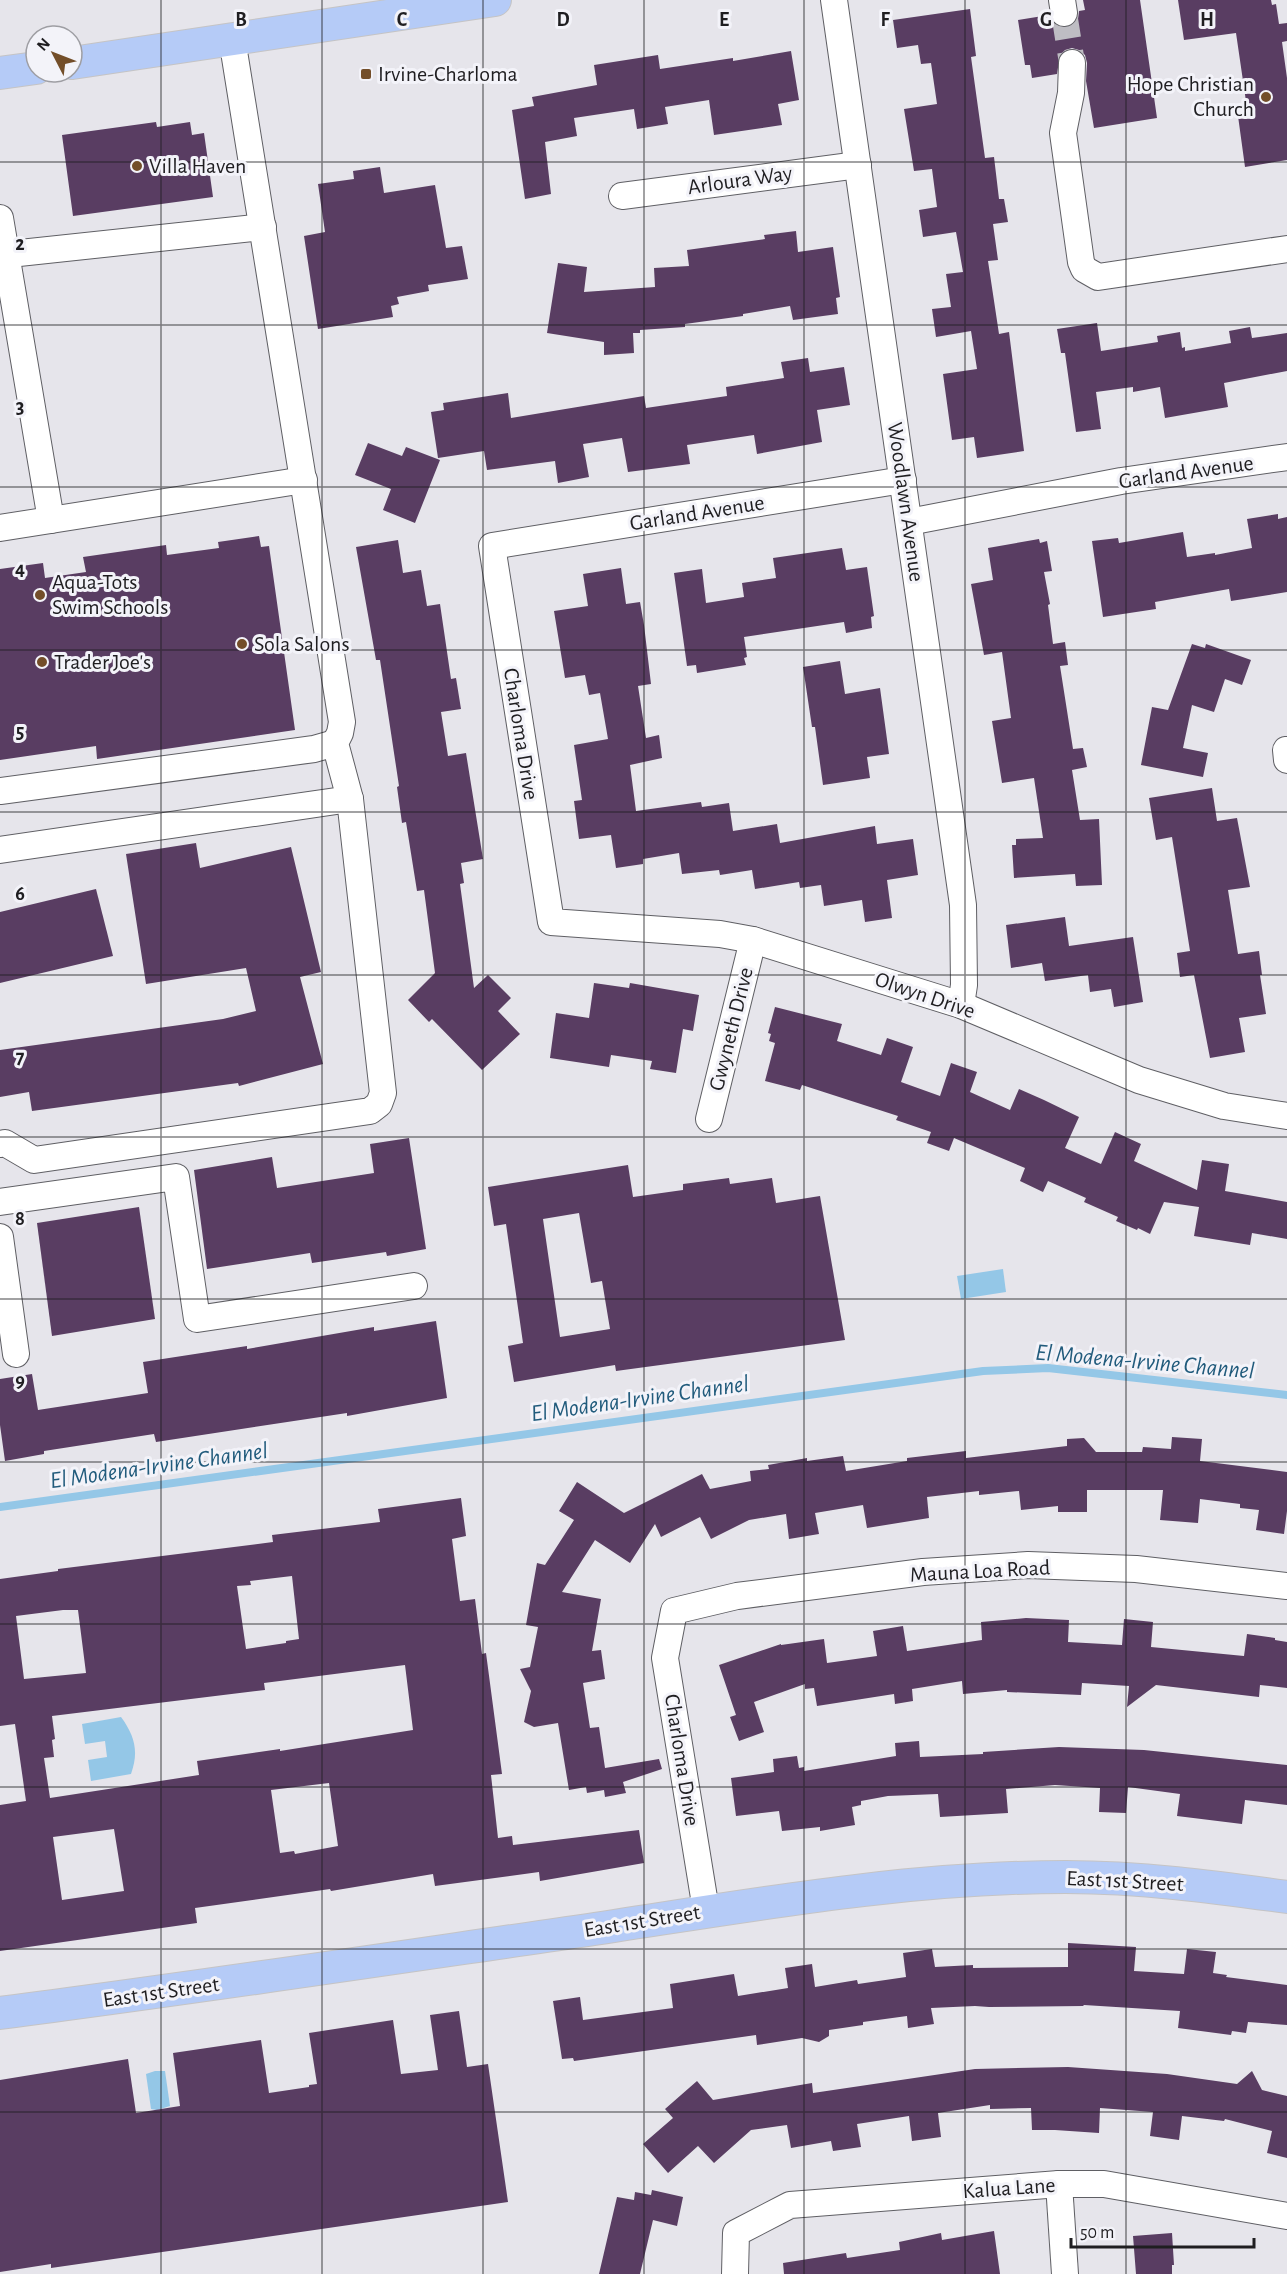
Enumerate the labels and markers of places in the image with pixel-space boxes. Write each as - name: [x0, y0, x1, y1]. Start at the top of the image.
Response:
- place label: Irvine-Charloma: [378, 63, 518, 85]
- marker: Irvine-Charloma: [359, 67, 373, 81]
- place label: Hope Christian Church: [1127, 73, 1254, 120]
- marker: Hope Christian Church: [1259, 90, 1273, 104]
- place label: Villa Haven: [149, 155, 246, 177]
- marker: Villa Haven: [130, 159, 144, 173]
- place label: Aqua-Tots Swim Schools: [52, 571, 168, 618]
- marker: Aqua-Tots Swim Schools: [33, 588, 47, 602]
- place label: Sola Salons: [254, 633, 350, 655]
- marker: Sola Salons: [235, 637, 249, 651]
- place label: Trader Joe's: [54, 651, 151, 673]
- marker: Trader Joe's: [35, 655, 49, 669]

